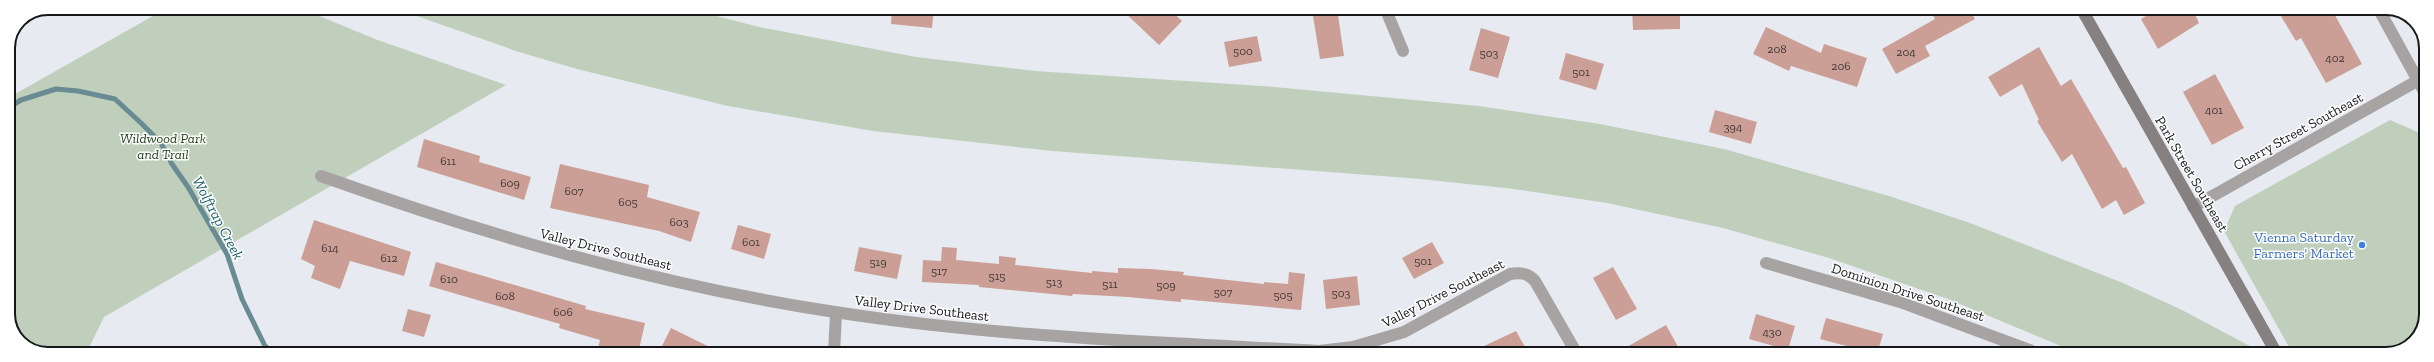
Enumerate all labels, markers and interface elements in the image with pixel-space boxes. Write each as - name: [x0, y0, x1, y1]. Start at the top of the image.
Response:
- house number: 208: [1767, 42, 1787, 56]
- house number: 500: [1233, 44, 1253, 58]
- house number: 204: [1896, 45, 1916, 59]
- house number: 503: [1480, 46, 1499, 60]
- house number: 402: [2325, 51, 2345, 65]
- house number: 206: [1831, 59, 1851, 73]
- house number: 501: [1572, 65, 1590, 79]
- street label: Cherry Street Southeast: [2230, 88, 2367, 174]
- house number: 401: [2205, 103, 2223, 117]
- street label: Park Street Southeast: [2151, 113, 2232, 236]
- house number: 394: [1724, 120, 1743, 134]
- park label: Wildwood Park and Trail: [120, 130, 206, 163]
- house number: 611: [440, 154, 456, 168]
- water label: Wolftrap Creek: [189, 173, 248, 263]
- house number: 609: [500, 176, 520, 190]
- house number: 607: [565, 184, 584, 198]
- house number: 605: [618, 195, 638, 209]
- house number: 603: [669, 215, 689, 229]
- street label: Valley Drive Southeast: [537, 225, 674, 274]
- place label: Vienna Saturday Farmers' Market: [2253, 229, 2355, 262]
- house number: 601: [742, 235, 760, 249]
- marker: Vienna Saturday Farmers' Market: [2357, 240, 2367, 250]
- house number: 614: [321, 241, 339, 255]
- house number: 612: [380, 251, 398, 265]
- house number: 501: [1414, 254, 1432, 268]
- house number: 519: [869, 255, 887, 269]
- street label: Valley Drive Southeast: [1378, 255, 1508, 332]
- street label: Dominion Drive Southeast: [1829, 260, 1987, 325]
- house number: 517: [931, 264, 947, 278]
- house number: 515: [989, 269, 1005, 283]
- house number: 610: [440, 272, 458, 286]
- house number: 513: [1046, 275, 1062, 289]
- house number: 511: [1102, 277, 1118, 291]
- house number: 509: [1156, 278, 1176, 292]
- house number: 507: [1214, 285, 1233, 299]
- house number: 503: [1332, 286, 1351, 300]
- house number: 505: [1273, 288, 1293, 302]
- house number: 608: [495, 289, 515, 303]
- street label: Valley Drive Southeast: [853, 292, 991, 325]
- house number: 606: [553, 305, 573, 319]
- house number: 430: [1762, 325, 1782, 339]

